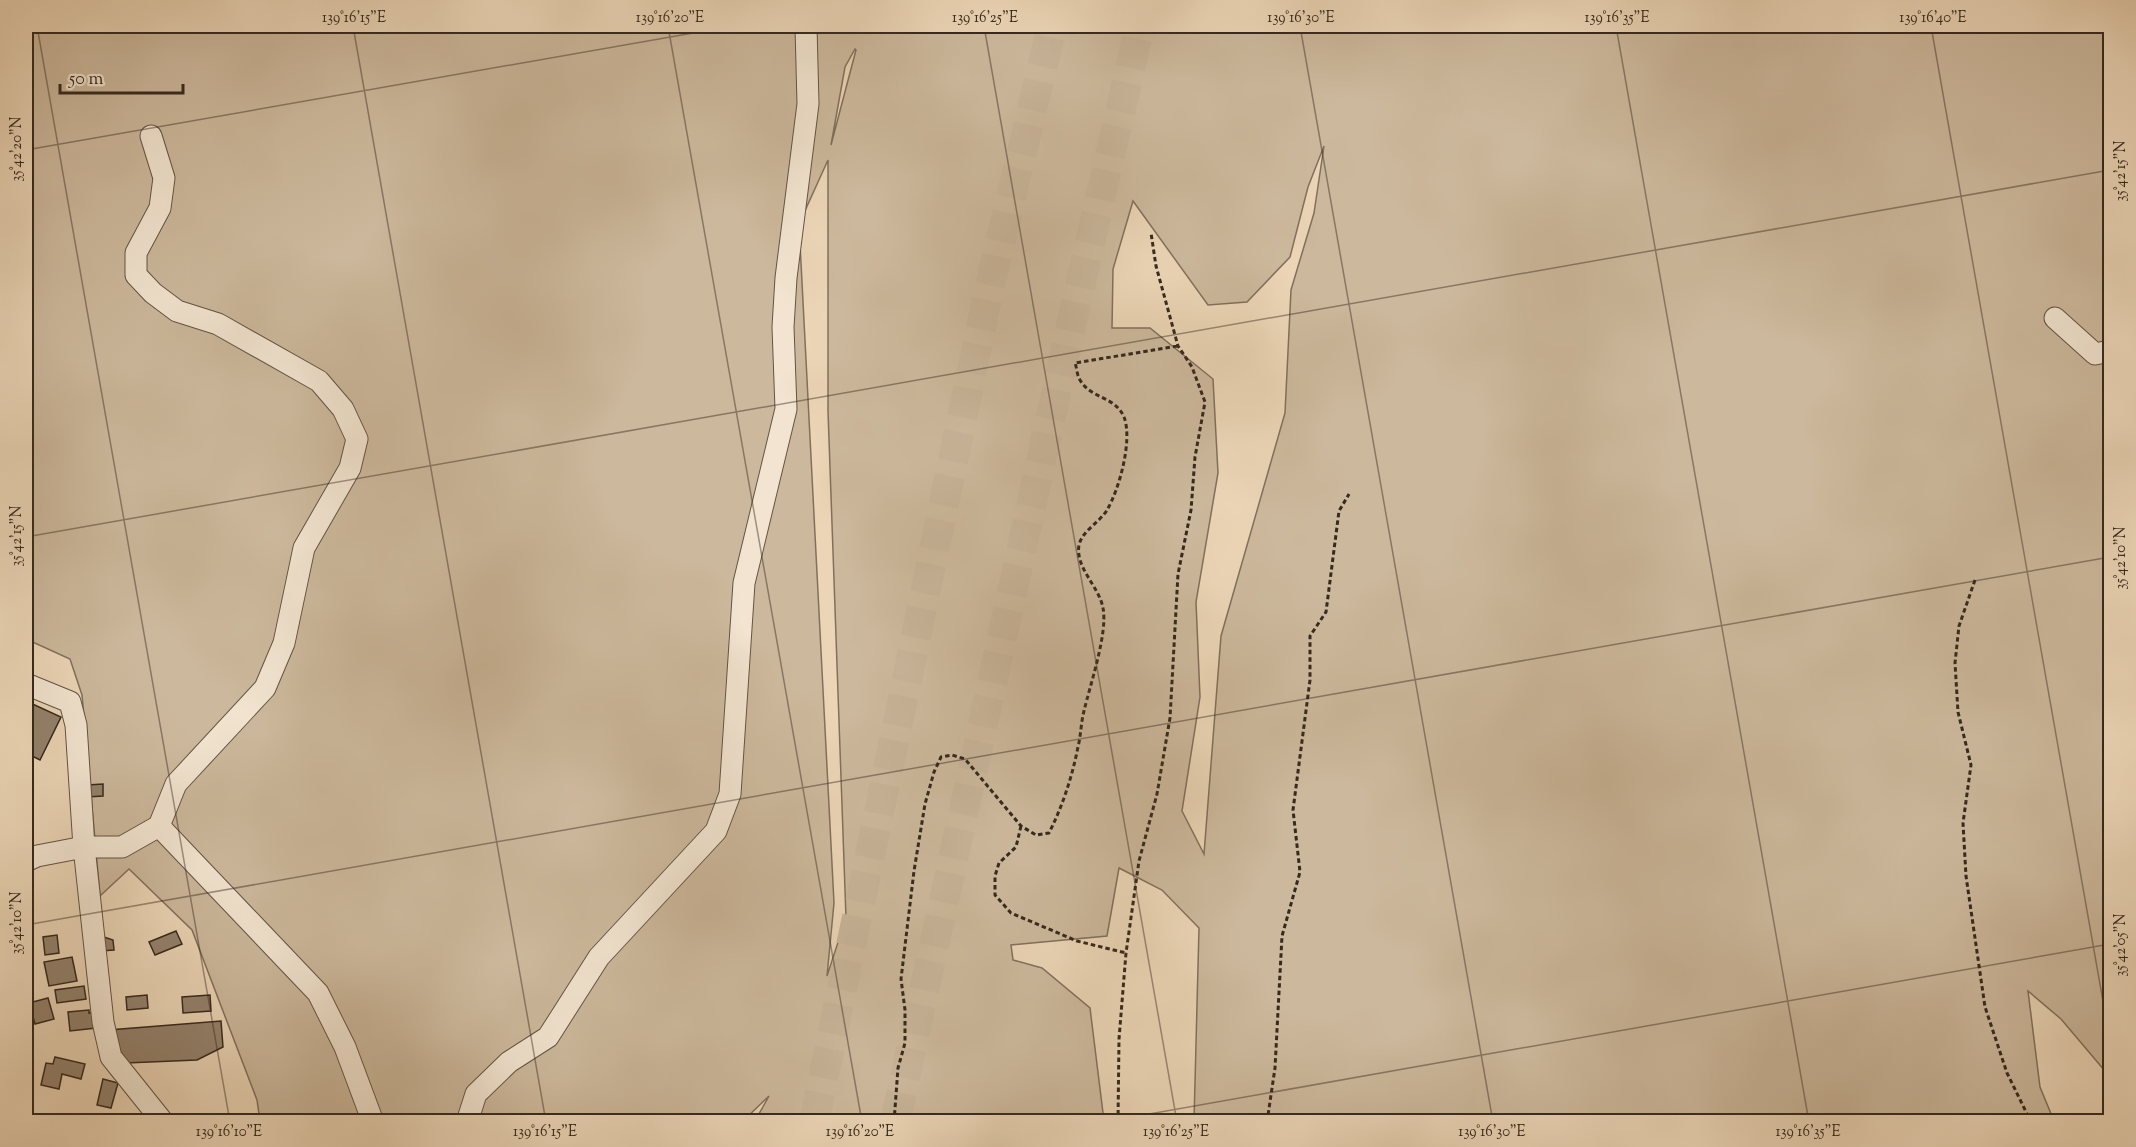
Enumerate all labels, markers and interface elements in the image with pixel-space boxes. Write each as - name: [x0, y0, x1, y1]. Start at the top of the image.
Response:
- text: 139°16'15"E: [322, 8, 386, 29]
- text: 139°16'20"E: [636, 8, 704, 29]
- text: 139°16'25"E: [952, 8, 1018, 29]
- text: 139°16'30"E: [1267, 8, 1335, 29]
- text: 139°16'35"E: [1584, 8, 1650, 29]
- text: 139°16'40"E: [1899, 8, 1967, 29]
- scale bar: [60, 57, 183, 95]
- text: 50 m: [68, 67, 104, 93]
- text: 35°42'20"N: [7, 116, 28, 182]
- text: 35°42'15"N: [2111, 141, 2132, 201]
- text: 35°42'15"N: [7, 506, 28, 566]
- text: 35°42'10"N: [2111, 526, 2132, 590]
- text: 35°42'10"N: [7, 891, 28, 955]
- text: 35°42'05"N: [2111, 914, 2132, 976]
- text: 139°16'10"E: [196, 1122, 262, 1143]
- text: 139°16'15"E: [513, 1122, 577, 1143]
- text: 139°16'20"E: [826, 1122, 894, 1143]
- text: 139°16'25"E: [1143, 1122, 1209, 1143]
- text: 139°16'30"E: [1458, 1122, 1526, 1143]
- text: 139°16'35"E: [1775, 1122, 1841, 1143]

